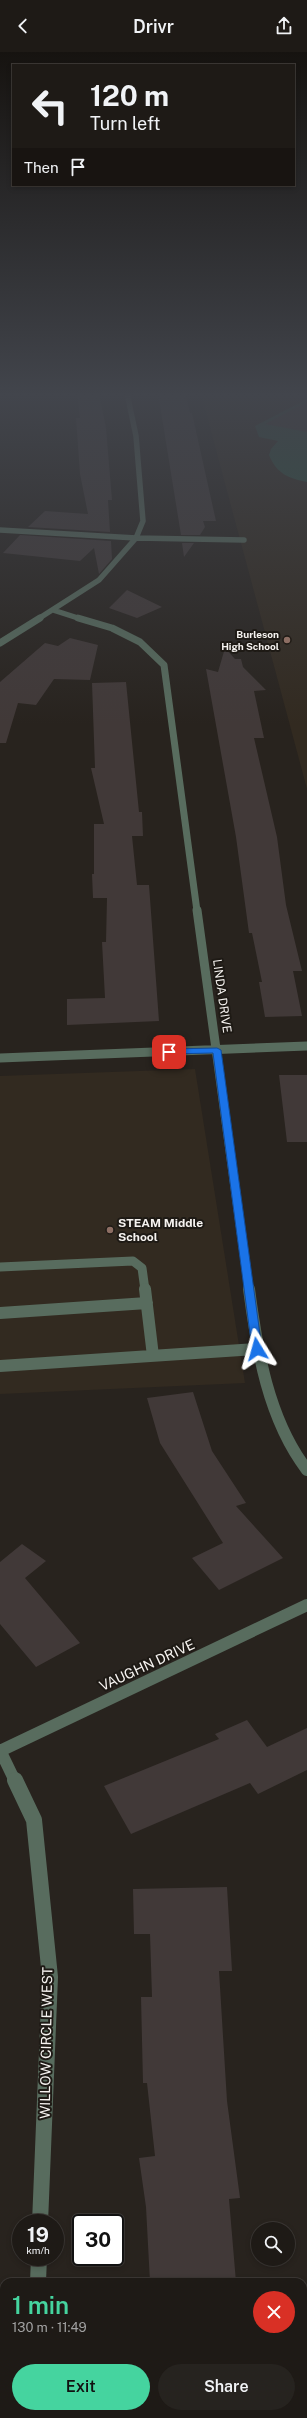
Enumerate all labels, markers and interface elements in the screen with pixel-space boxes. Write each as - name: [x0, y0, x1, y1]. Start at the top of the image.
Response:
- icon: back: [12, 15, 34, 37]
- icon: share: [273, 15, 295, 37]
- text: Drivr: [133, 16, 174, 37]
- text: 120 m: [90, 79, 169, 112]
- icon: left: [24, 80, 76, 132]
- text: Turn left: [90, 113, 160, 134]
- icon: arrive: [67, 156, 89, 178]
- text: Then: [24, 159, 59, 176]
- place label: Burleson High School: [221, 628, 279, 652]
- marker: Burleson High School: [282, 635, 292, 645]
- street label: LINDA DRIVE: [210, 958, 234, 1034]
- pin: [152, 1035, 186, 1069]
- icon: arrive: [158, 1041, 180, 1063]
- place label: STEAM Middle School: [118, 1216, 203, 1244]
- marker: STEAM Middle School: [105, 1225, 115, 1235]
- position arrow: [236, 1328, 278, 1370]
- street label: VAUGHN DRIVE: [97, 1636, 197, 1694]
- street label: WILLOW CIRCLE WEST: [37, 1967, 55, 2119]
- speed limit sign: 30: [72, 2214, 124, 2266]
- map controls: [251, 2222, 295, 2266]
- button: search: [251, 2222, 295, 2266]
- text: 19: [27, 2223, 49, 2247]
- text: km/h: [26, 2244, 50, 2256]
- text: 1 min: [12, 2291, 69, 2319]
- button: close: [253, 2291, 295, 2333]
- text: 130 m · 11:49: [12, 2320, 87, 2335]
- button: Exit: [12, 2364, 150, 2410]
- button: Share: [158, 2364, 295, 2410]

